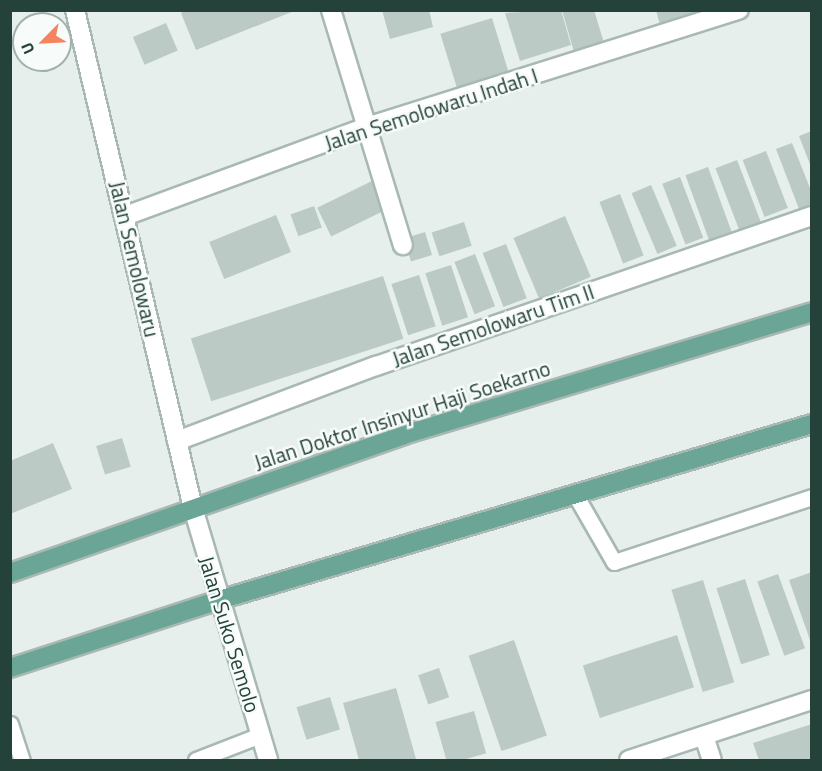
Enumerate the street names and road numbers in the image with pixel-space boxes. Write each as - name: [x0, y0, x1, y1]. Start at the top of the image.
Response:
- street label: Jalan Semolowaru Indah I: [321, 63, 541, 155]
- street label: Jalan Semolowaru: [105, 179, 165, 339]
- street label: Jalan Semolowaru Tim II: [389, 279, 597, 371]
- street label: Jalan Doktor Insinyur Haji Soekarno: [251, 355, 553, 475]
- street label: Jalan Suko Semolo: [194, 553, 266, 715]

